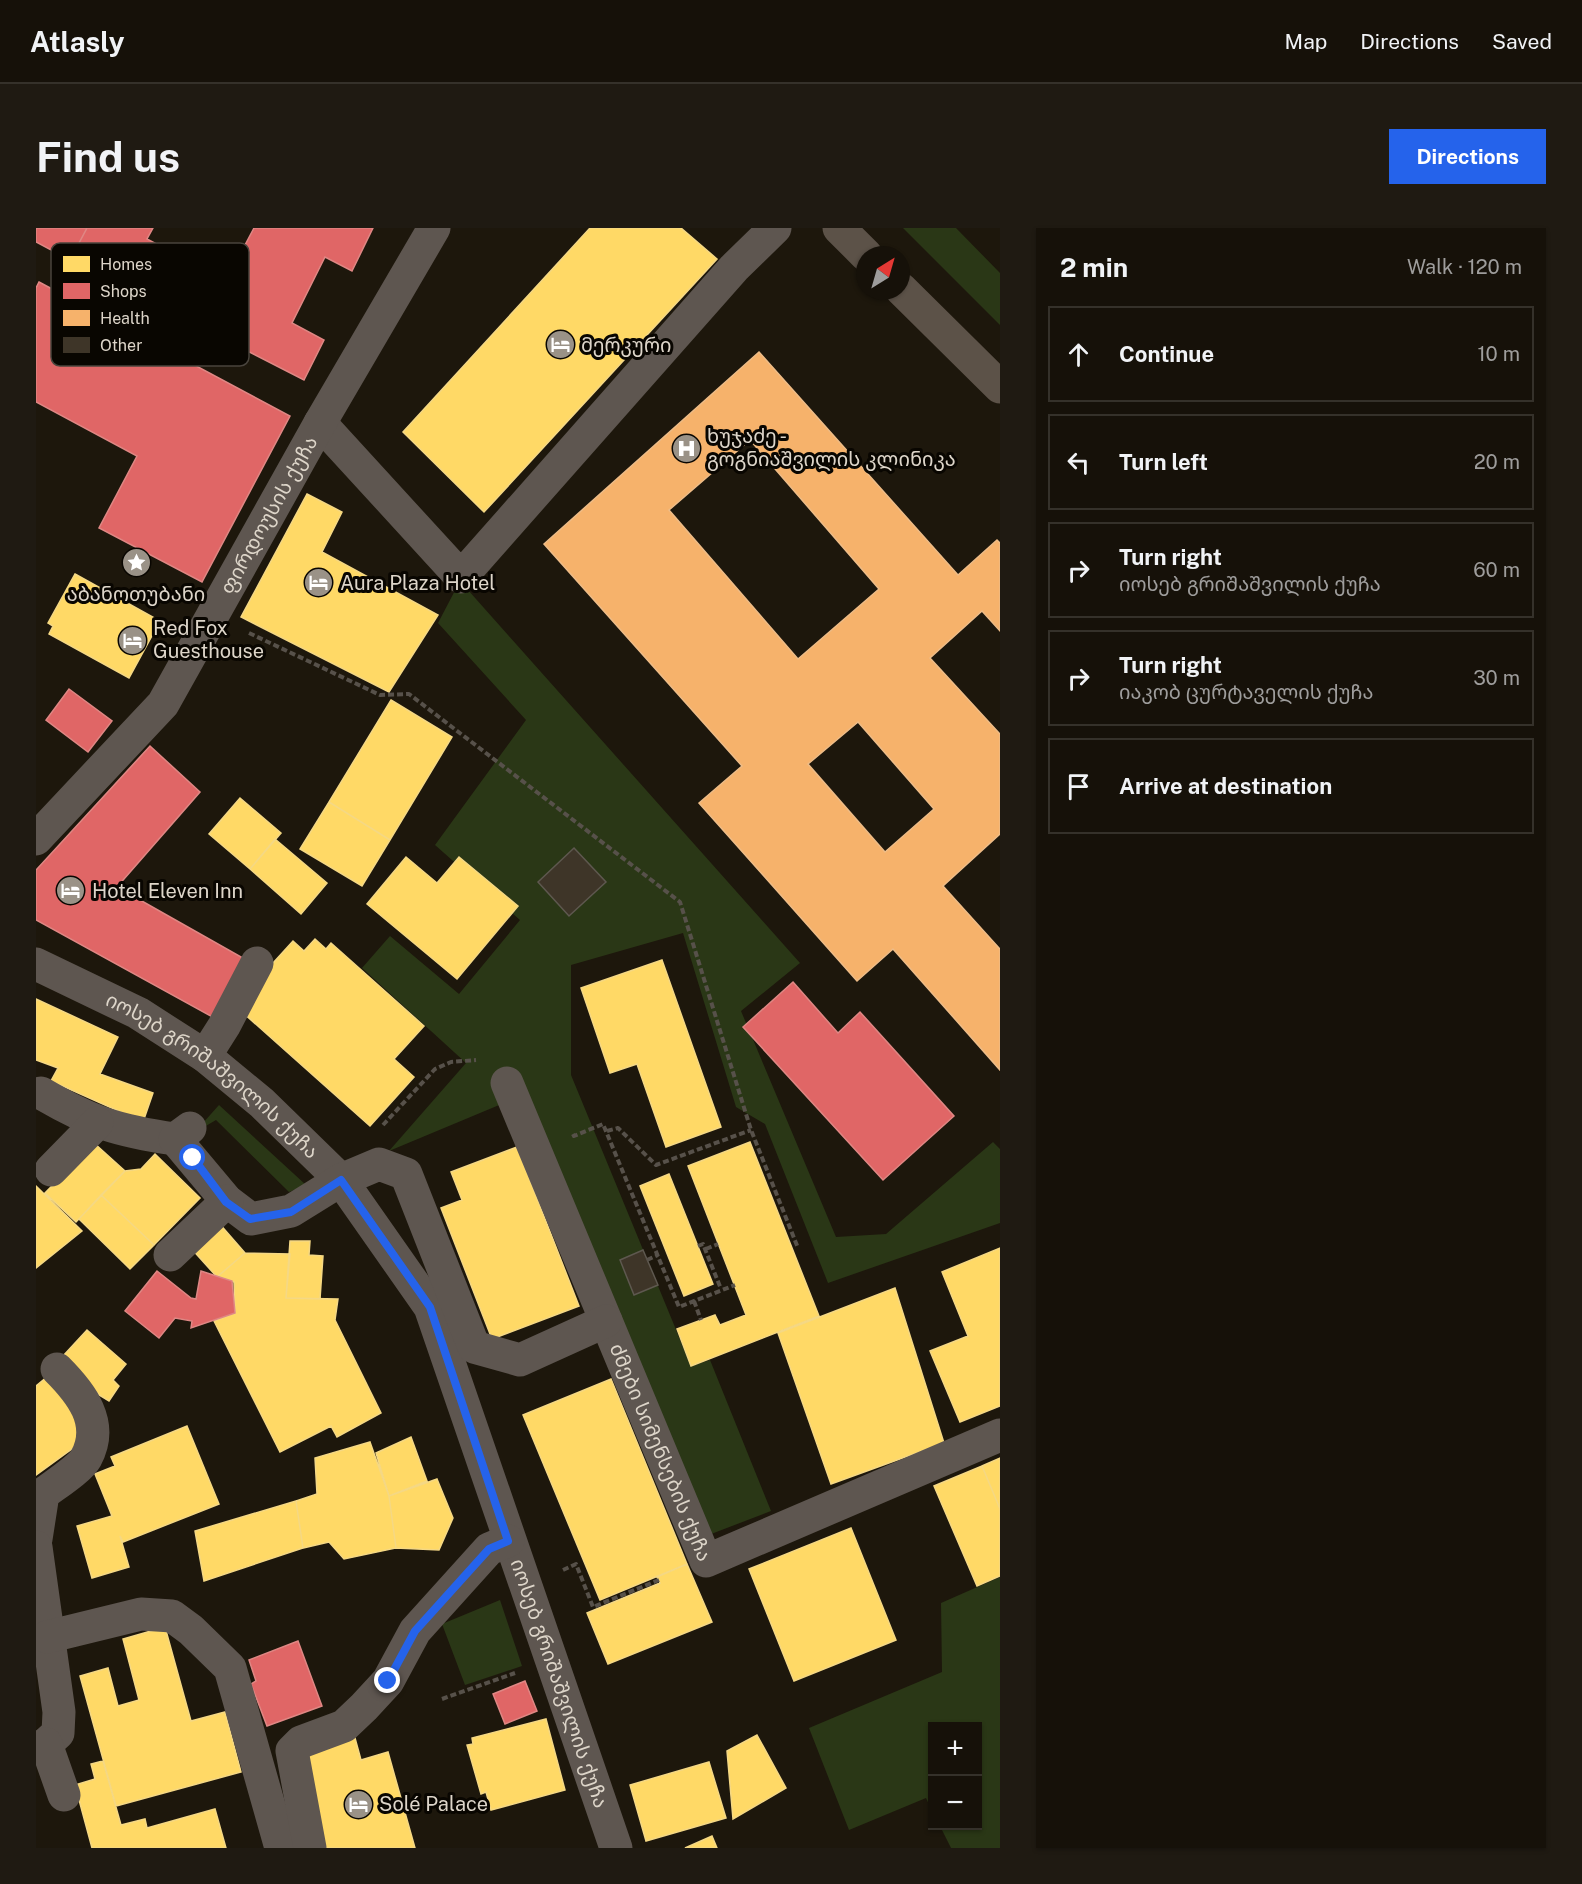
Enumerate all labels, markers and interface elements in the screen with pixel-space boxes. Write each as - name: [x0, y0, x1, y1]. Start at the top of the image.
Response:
- text: Atlasly: [30, 25, 124, 58]
- text: Map: [1285, 29, 1327, 54]
- text: Directions: [1360, 29, 1459, 54]
- text: Saved: [1492, 29, 1552, 54]
- button: Directions: [1389, 129, 1546, 184]
- text: Find us: [36, 132, 180, 181]
- legend: [51, 243, 249, 366]
- north arrow: [856, 246, 910, 300]
- text: 2 min: [1060, 252, 1128, 283]
- text: Homes: [100, 255, 152, 274]
- text: Walk · 120 m: [1407, 255, 1522, 279]
- text: Shops: [100, 282, 147, 301]
- text: Health: [100, 309, 150, 328]
- hotel icon: მერკური: [544, 329, 576, 361]
- place label: მერკური: [581, 333, 671, 357]
- text: Other: [100, 336, 142, 355]
- icon: ahead: [1062, 338, 1095, 371]
- text: Continue: [1119, 341, 1214, 367]
- text: 10 m: [1477, 342, 1520, 366]
- place label: ხუჯაძე - გოგნიაშვილის კლინიკა: [707, 424, 956, 472]
- street label: ფირდოუსის ქუჩა: [215, 432, 322, 598]
- hospital icon: ხუჯაძე - გოგნიაშვილის კლინიკა: [670, 432, 702, 464]
- icon: left: [1062, 446, 1095, 479]
- text: Turn left: [1119, 449, 1208, 475]
- text: 20 m: [1474, 450, 1520, 474]
- text: Turn right: [1119, 544, 1222, 570]
- place icon: აბანოთუბანი: [120, 547, 152, 579]
- icon: right: [1062, 554, 1095, 587]
- text: 60 m: [1473, 558, 1520, 582]
- hotel icon: Aura Plaza Hotel: [303, 567, 335, 599]
- place label: Aura Plaza Hotel: [340, 571, 495, 595]
- text: იოსებ გრიშაშვილის ქუჩა: [1119, 572, 1381, 596]
- place label: აბანოთუბანი: [67, 582, 205, 606]
- place label: Red Fox Guesthouse: [153, 616, 264, 663]
- hotel icon: Red Fox Guesthouse: [116, 624, 148, 656]
- text: Turn right: [1119, 652, 1222, 678]
- icon: right: [1062, 662, 1095, 695]
- text: 30 m: [1473, 666, 1520, 690]
- text: იაკობ ცურტაველის ქუჩა: [1119, 680, 1373, 704]
- icon: arrive: [1062, 770, 1095, 803]
- text: Arrive at destination: [1119, 773, 1332, 799]
- hotel icon: Hotel Eleven Inn: [55, 875, 87, 907]
- place label: Hotel Eleven Inn: [92, 879, 243, 903]
- street label: იოსებ გრიშაშვილის ქუჩა: [102, 987, 324, 1163]
- route start: [179, 1144, 205, 1170]
- street label: ძმები სიმენსების ქუჩა: [605, 1340, 717, 1565]
- street label: იოსებ გრიშაშვილის ქუჩა: [505, 1556, 613, 1811]
- route end: [374, 1667, 400, 1693]
- map controls: [928, 1722, 982, 1830]
- button: +: [928, 1722, 982, 1776]
- button: −: [928, 1776, 982, 1830]
- hotel icon: Solé Palace: [342, 1788, 374, 1820]
- place label: Solé Palace: [379, 1792, 488, 1816]

